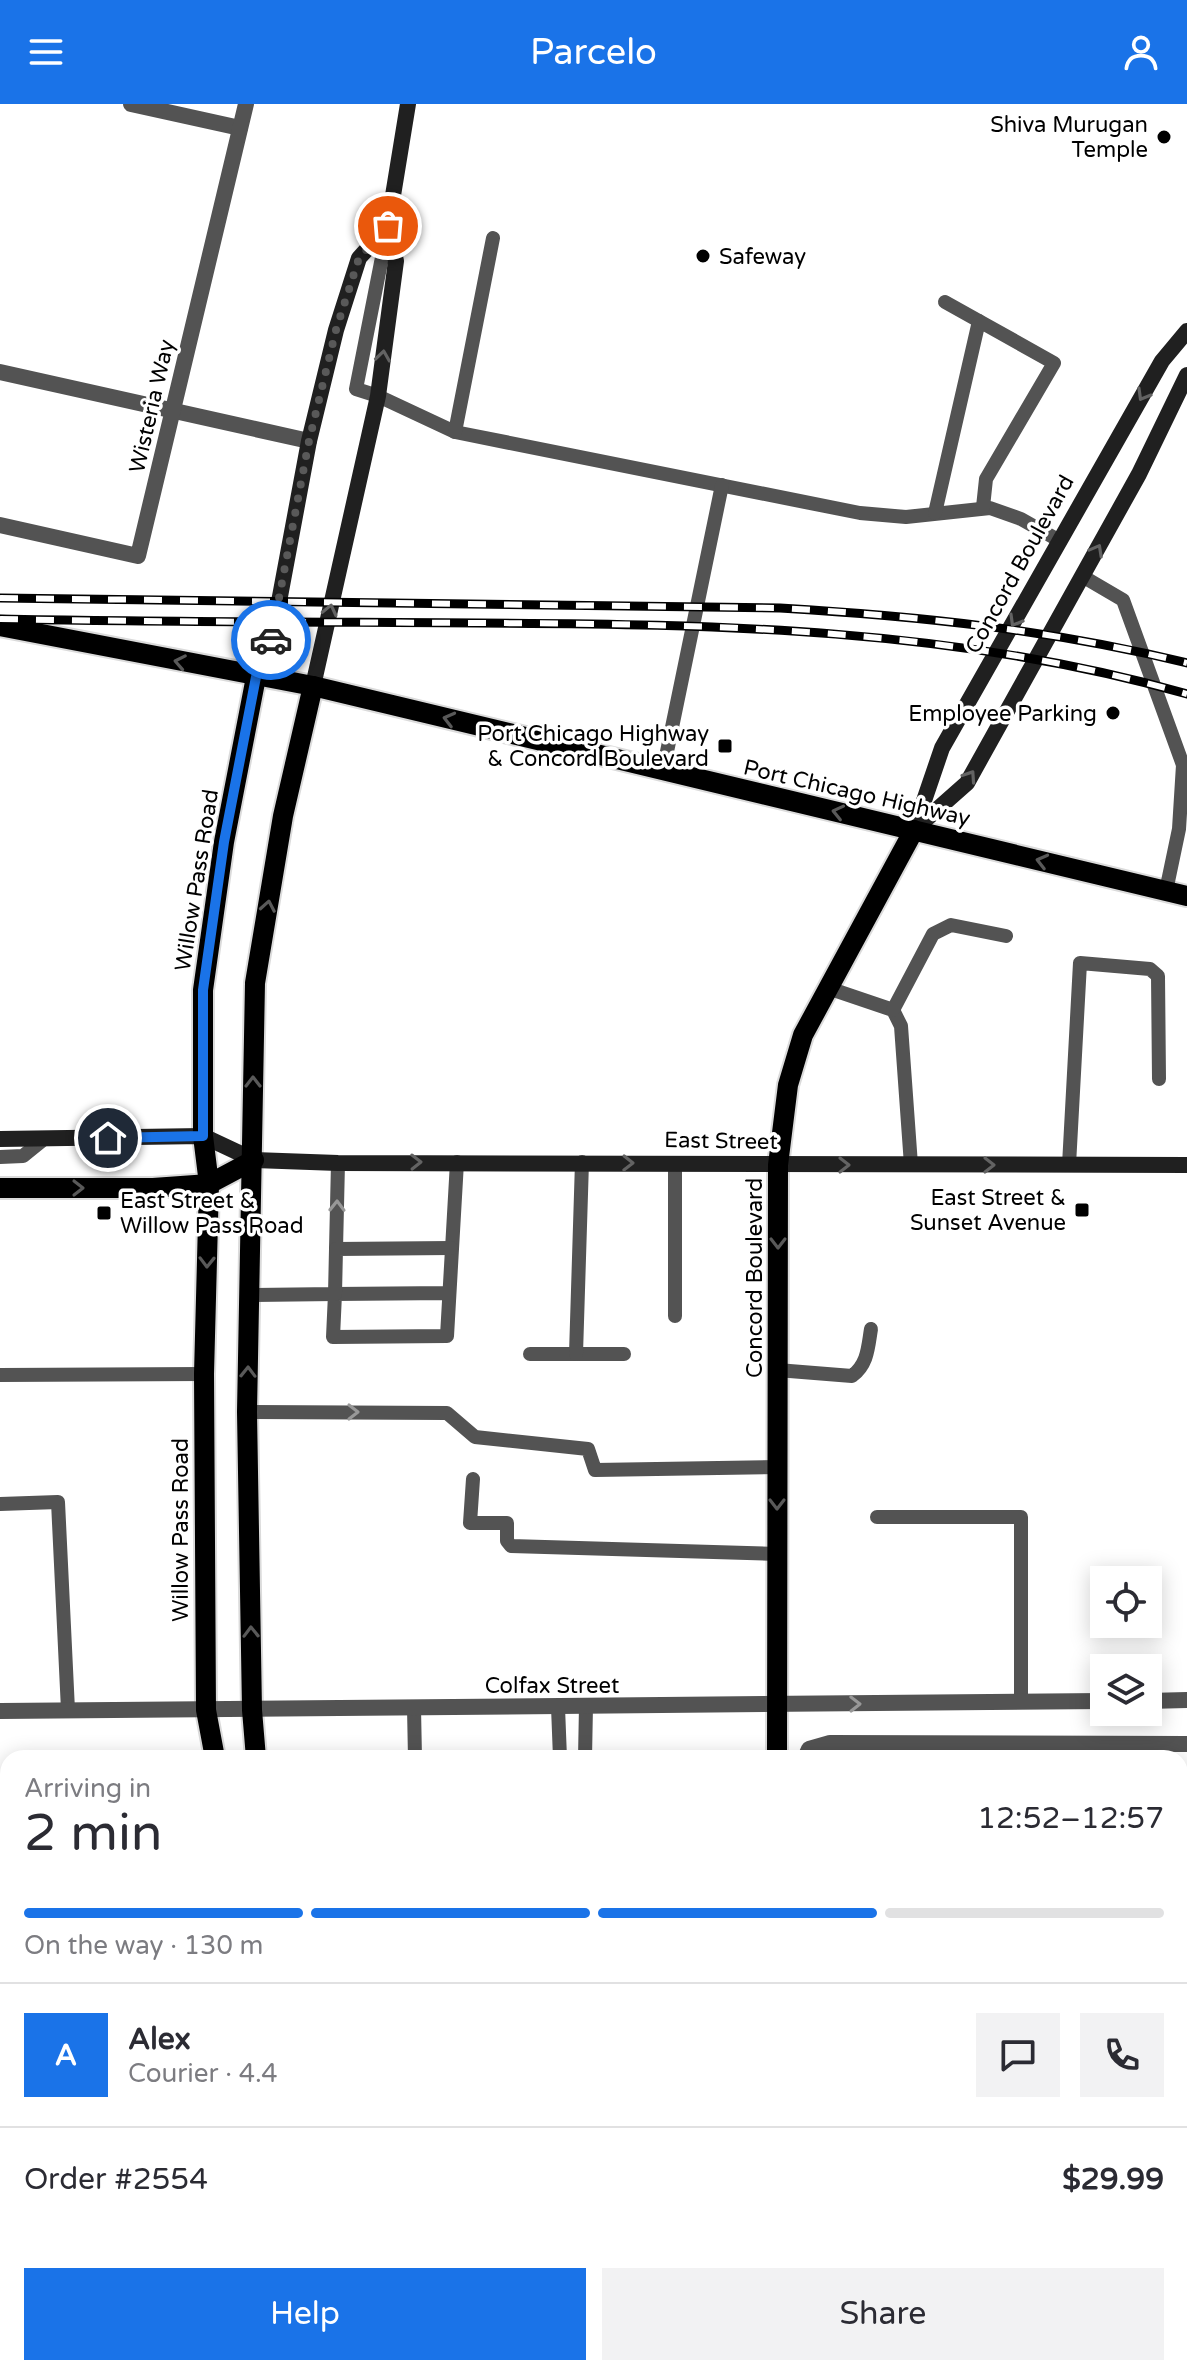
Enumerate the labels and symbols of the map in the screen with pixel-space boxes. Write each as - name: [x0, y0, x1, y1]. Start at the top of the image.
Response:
- place label: Shiva Murugan Temple: [990, 112, 1148, 163]
- marker: Shiva Murugan Temple: [1155, 128, 1173, 146]
- pin: [354, 192, 422, 260]
- place label: Safeway: [719, 244, 806, 270]
- marker: Safeway: [694, 247, 712, 265]
- street label: Wisteria Way: [124, 337, 180, 475]
- one-way arrow: [374, 349, 391, 363]
- one-way arrow: [1137, 386, 1153, 401]
- street label: Concord Boulevard: [960, 471, 1080, 658]
- one-way arrow: [1087, 543, 1102, 558]
- courier: [231, 600, 311, 680]
- one-way arrow: [321, 604, 338, 618]
- one-way arrow: [1009, 613, 1024, 628]
- one-way arrow: [173, 654, 186, 671]
- place label: Employee Parking: [908, 701, 1097, 727]
- marker: Employee Parking: [1104, 704, 1122, 722]
- one-way arrow: [442, 711, 456, 728]
- place label: Port Chicago Highway & Concord Boulevard: [477, 721, 709, 772]
- marker: Port Chicago Highway & Concord Boulevard: [716, 737, 734, 755]
- street label: Port Chicago Highway: [741, 754, 973, 832]
- one-way arrow: [960, 771, 975, 785]
- street label: Willow Pass Road: [170, 787, 224, 973]
- one-way arrow: [831, 804, 845, 821]
- one-way arrow: [1035, 853, 1049, 870]
- one-way arrow: [258, 899, 275, 913]
- one-way arrow: [244, 1075, 262, 1088]
- pin: [74, 1104, 142, 1172]
- street label: East Street: [664, 1127, 778, 1155]
- one-way arrow: [410, 1153, 423, 1171]
- one-way arrow: [622, 1154, 635, 1171]
- one-way arrow: [838, 1156, 851, 1174]
- one-way arrow: [983, 1156, 996, 1174]
- street label: Concord Boulevard: [742, 1178, 768, 1378]
- one-way arrow: [72, 1179, 85, 1197]
- place label: East Street & Sunset Avenue: [910, 1185, 1066, 1236]
- place label: East Street & Willow Pass Road: [120, 1188, 304, 1239]
- one-way arrow: [328, 1199, 346, 1212]
- marker: East Street & Sunset Avenue: [1073, 1201, 1091, 1219]
- marker: East Street & Willow Pass Road: [95, 1204, 113, 1222]
- one-way arrow: [769, 1237, 787, 1250]
- one-way arrow: [198, 1256, 216, 1269]
- one-way arrow: [240, 1365, 257, 1378]
- one-way arrow: [347, 1403, 360, 1421]
- street label: Willow Pass Road: [168, 1438, 194, 1622]
- one-way arrow: [768, 1498, 786, 1511]
- one-way arrow: [242, 1625, 260, 1638]
- street label: Colfax Street: [485, 1673, 619, 1699]
- one-way arrow: [849, 1695, 862, 1713]

